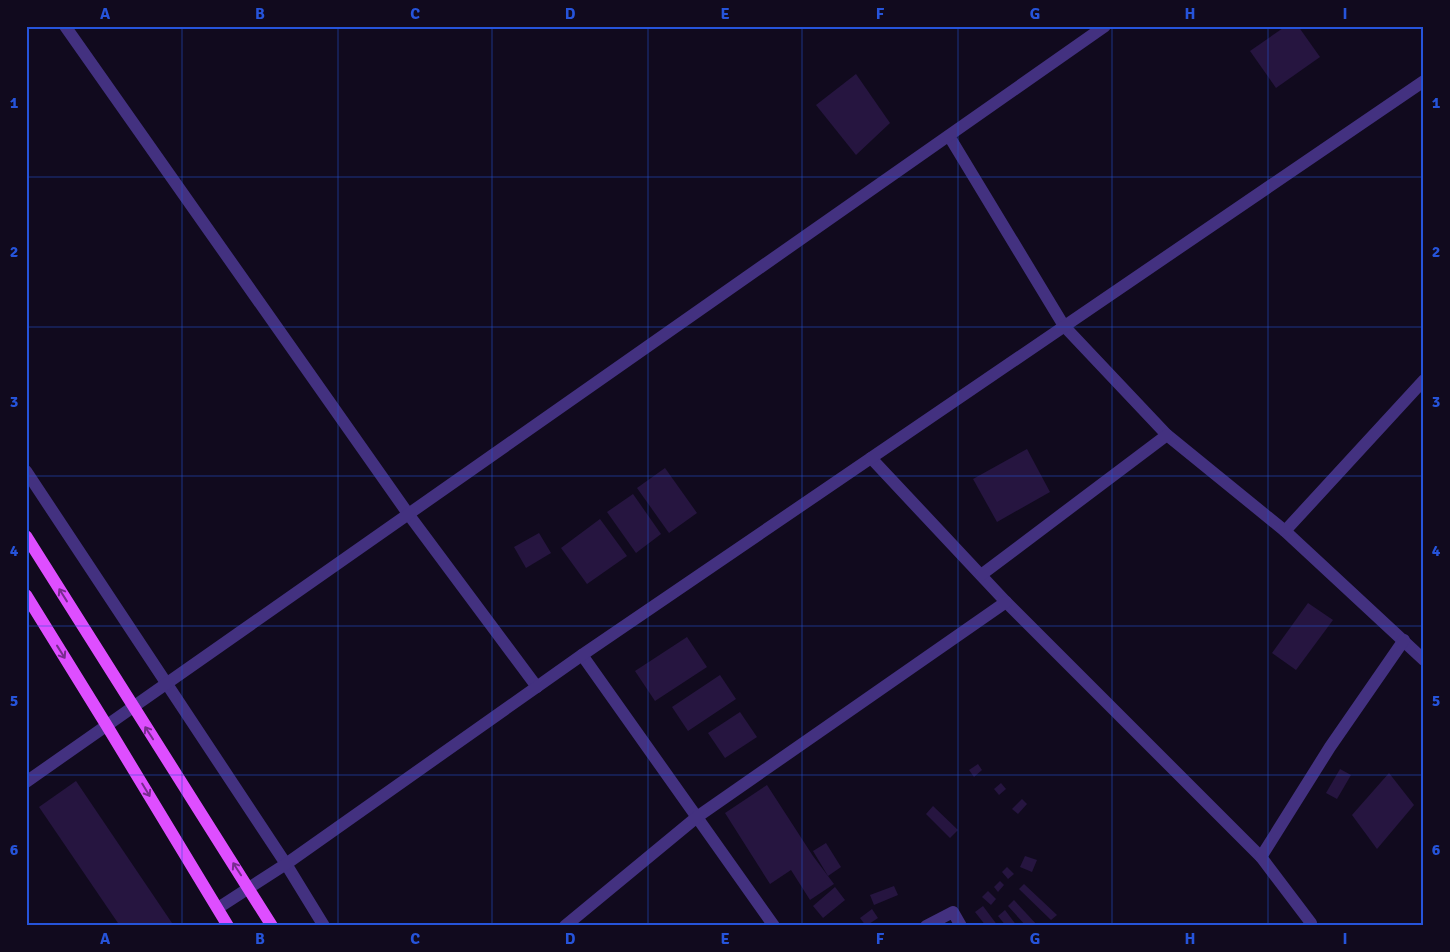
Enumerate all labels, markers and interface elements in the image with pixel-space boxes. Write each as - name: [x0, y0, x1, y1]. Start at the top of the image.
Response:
- text: A: [100, 4, 111, 24]
- text: B: [255, 4, 265, 24]
- text: C: [410, 4, 420, 24]
- text: D: [565, 4, 576, 24]
- text: E: [720, 4, 730, 24]
- text: F: [876, 4, 885, 24]
- text: G: [1030, 4, 1040, 24]
- text: H: [1185, 4, 1195, 24]
- text: I: [1342, 4, 1348, 24]
- text: 1: [10, 93, 19, 113]
- text: 1: [1432, 93, 1441, 113]
- text: 2: [10, 242, 18, 262]
- text: 2: [1432, 242, 1440, 262]
- text: 3: [10, 392, 18, 412]
- text: 3: [1432, 392, 1440, 412]
- text: 4: [10, 541, 19, 561]
- text: 4: [1432, 541, 1441, 561]
- one-way arrow: [58, 588, 68, 602]
- one-way arrow: [57, 644, 67, 658]
- text: 5: [10, 691, 18, 711]
- text: 5: [1432, 691, 1440, 711]
- one-way arrow: [144, 726, 154, 740]
- one-way arrow: [142, 783, 152, 797]
- text: 6: [10, 840, 19, 860]
- text: 6: [1432, 840, 1441, 860]
- one-way arrow: [232, 863, 242, 877]
- text: A: [100, 929, 111, 949]
- text: B: [255, 929, 265, 949]
- text: C: [410, 929, 420, 949]
- text: D: [565, 929, 576, 949]
- text: E: [720, 929, 730, 949]
- text: F: [876, 929, 885, 949]
- text: G: [1030, 929, 1040, 949]
- text: H: [1185, 929, 1195, 949]
- text: I: [1342, 929, 1348, 949]

